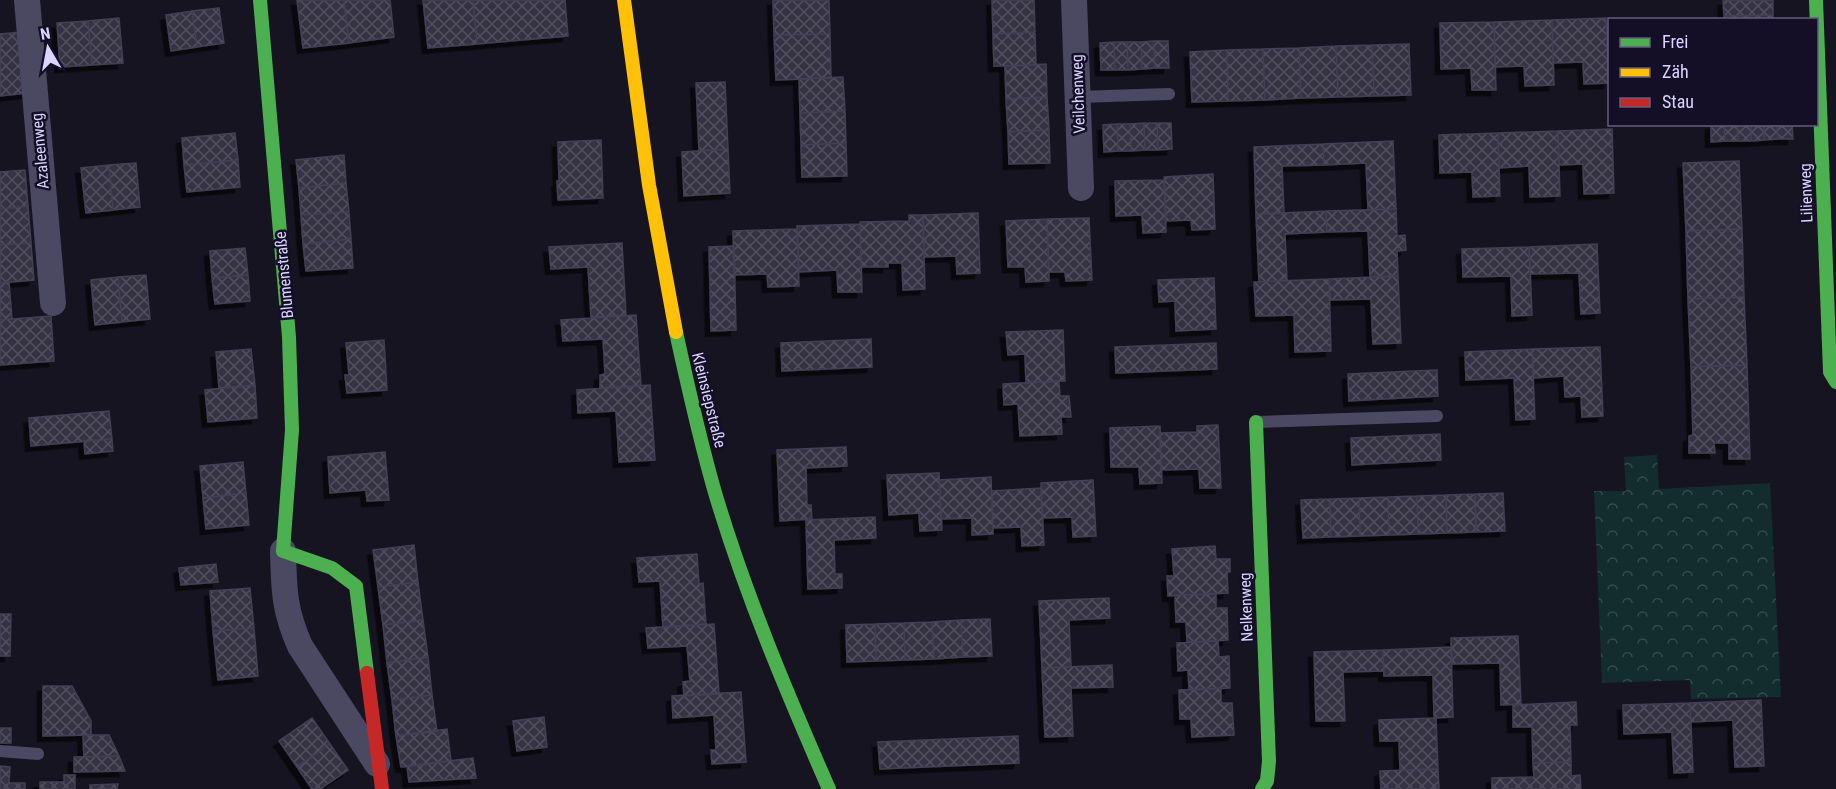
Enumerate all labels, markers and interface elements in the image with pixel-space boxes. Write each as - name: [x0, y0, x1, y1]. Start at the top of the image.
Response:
- north arrow: [18, 18, 78, 78]
- legend: [1608, 18, 1818, 126]
- text: N: [39, 24, 52, 44]
- text: Frei: [1662, 31, 1688, 52]
- street label: Veilchenweg: [1067, 54, 1089, 134]
- text: Zäh: [1662, 61, 1689, 82]
- text: Stau: [1662, 91, 1694, 112]
- street label: Azaleenweg: [27, 112, 53, 190]
- street label: Lilienweg: [1795, 163, 1817, 223]
- street label: Blumenstraße: [271, 231, 297, 319]
- street label: Kleinsiepstraße: [688, 350, 730, 450]
- street label: Nelkenweg: [1235, 572, 1257, 642]

